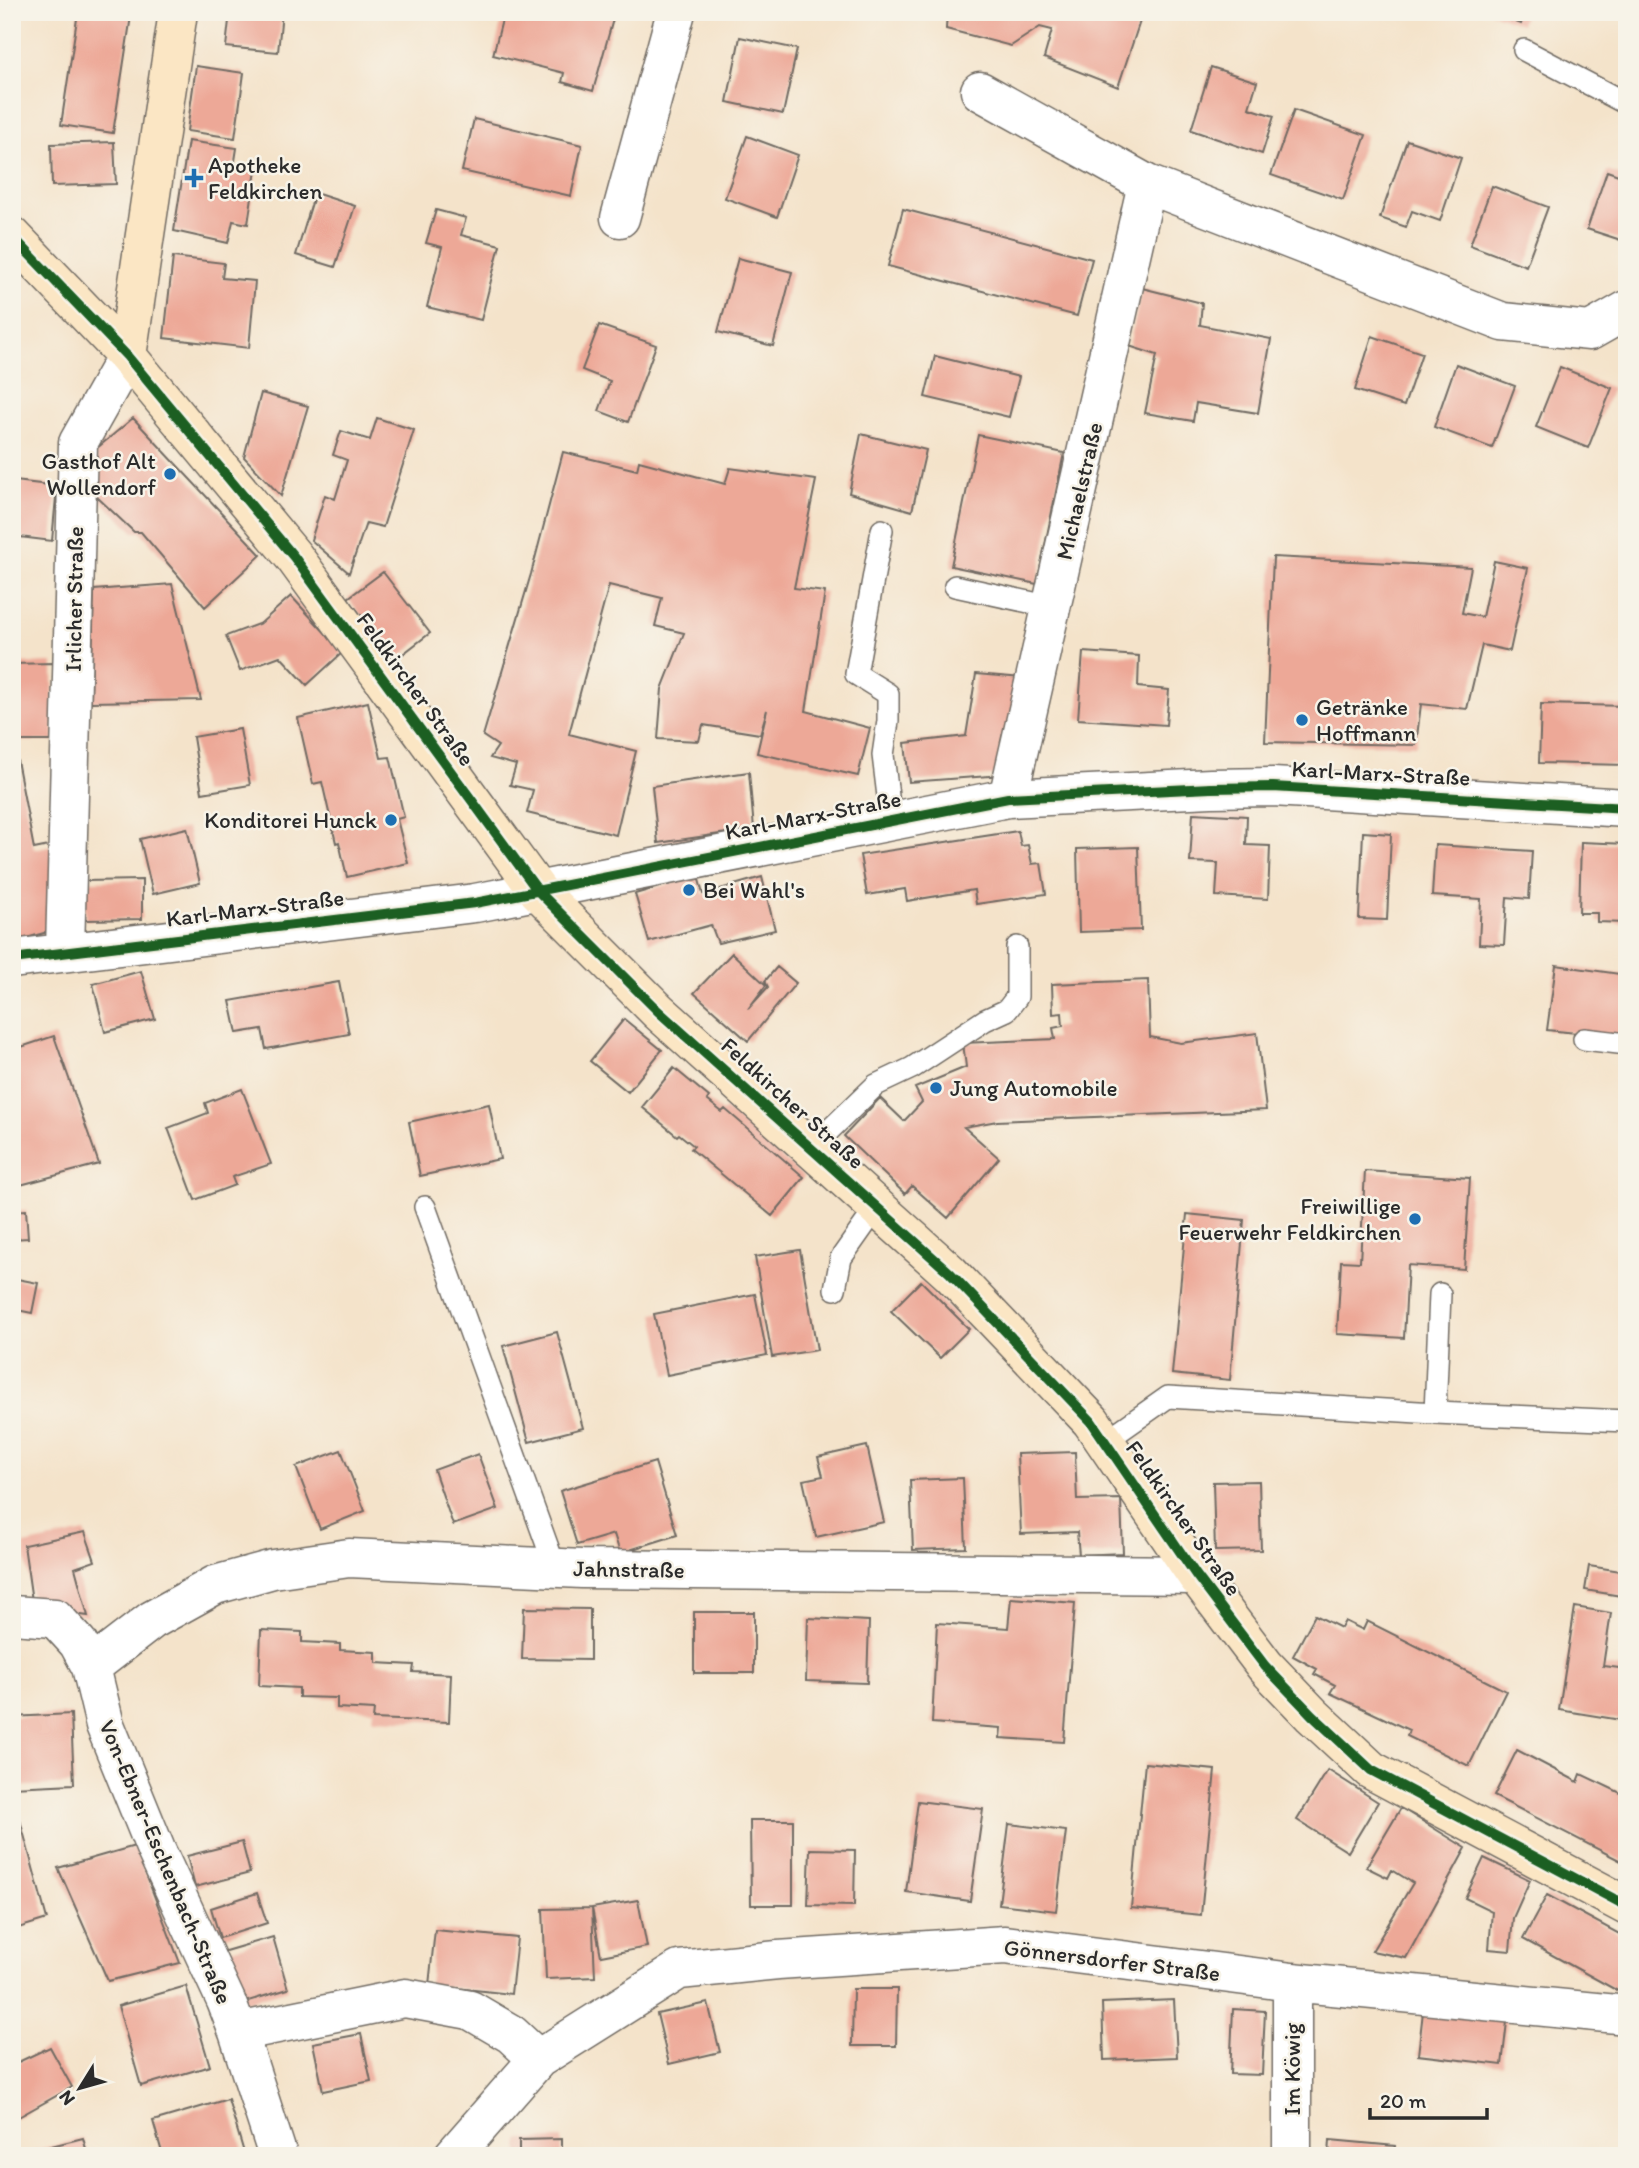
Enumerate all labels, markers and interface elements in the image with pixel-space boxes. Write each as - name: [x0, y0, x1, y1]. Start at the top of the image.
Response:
- place label: Apotheke Feldkirchen: [208, 151, 323, 205]
- marker: Apotheke Feldkirchen: [186, 170, 202, 186]
- street label: Michaelstraße: [1050, 419, 1108, 563]
- place label: Gasthof Alt Wollendorf: [42, 447, 156, 501]
- marker: Gasthof Alt Wollendorf: [162, 466, 178, 482]
- street label: Irlicher Straße: [59, 526, 89, 672]
- street label: Feldkircher Straße: [351, 607, 481, 771]
- place label: Getränke Hoffmann: [1316, 693, 1416, 747]
- marker: Getränke Hoffmann: [1294, 712, 1310, 728]
- street label: Karl-Marx-Straße: [1291, 754, 1471, 792]
- street label: Karl-Marx-Straße: [723, 784, 903, 846]
- place label: Konditorei Hunck: [204, 806, 377, 834]
- marker: Konditorei Hunck: [383, 812, 399, 828]
- place label: Bei Wahl's: [703, 876, 805, 904]
- marker: Bei Wahl's: [681, 882, 697, 898]
- street label: Karl-Marx-Straße: [165, 883, 345, 933]
- street label: Feldkircher Straße: [715, 1031, 871, 1175]
- place label: Jung Automobile: [950, 1074, 1118, 1102]
- marker: Jung Automobile: [928, 1080, 944, 1096]
- place label: Freiwillige Feuerwehr Feldkirchen: [1178, 1192, 1401, 1246]
- marker: Freiwillige Feuerwehr Feldkirchen: [1407, 1211, 1423, 1227]
- street label: Feldkircher Straße: [1120, 1435, 1248, 1601]
- street label: Jahnstraße: [573, 1554, 685, 1584]
- street label: Von-Ebner-Eschenbach-Straße: [93, 1716, 239, 2008]
- street label: Gönnersdorfer Straße: [1002, 1933, 1222, 1987]
- street label: Im Köwig: [1278, 2022, 1306, 2115]
- north arrow: [46, 2052, 116, 2122]
- scale bar: [1370, 2077, 1487, 2121]
- text: N: [54, 2086, 80, 2110]
- text: 20 m: [1380, 2088, 1427, 2113]

